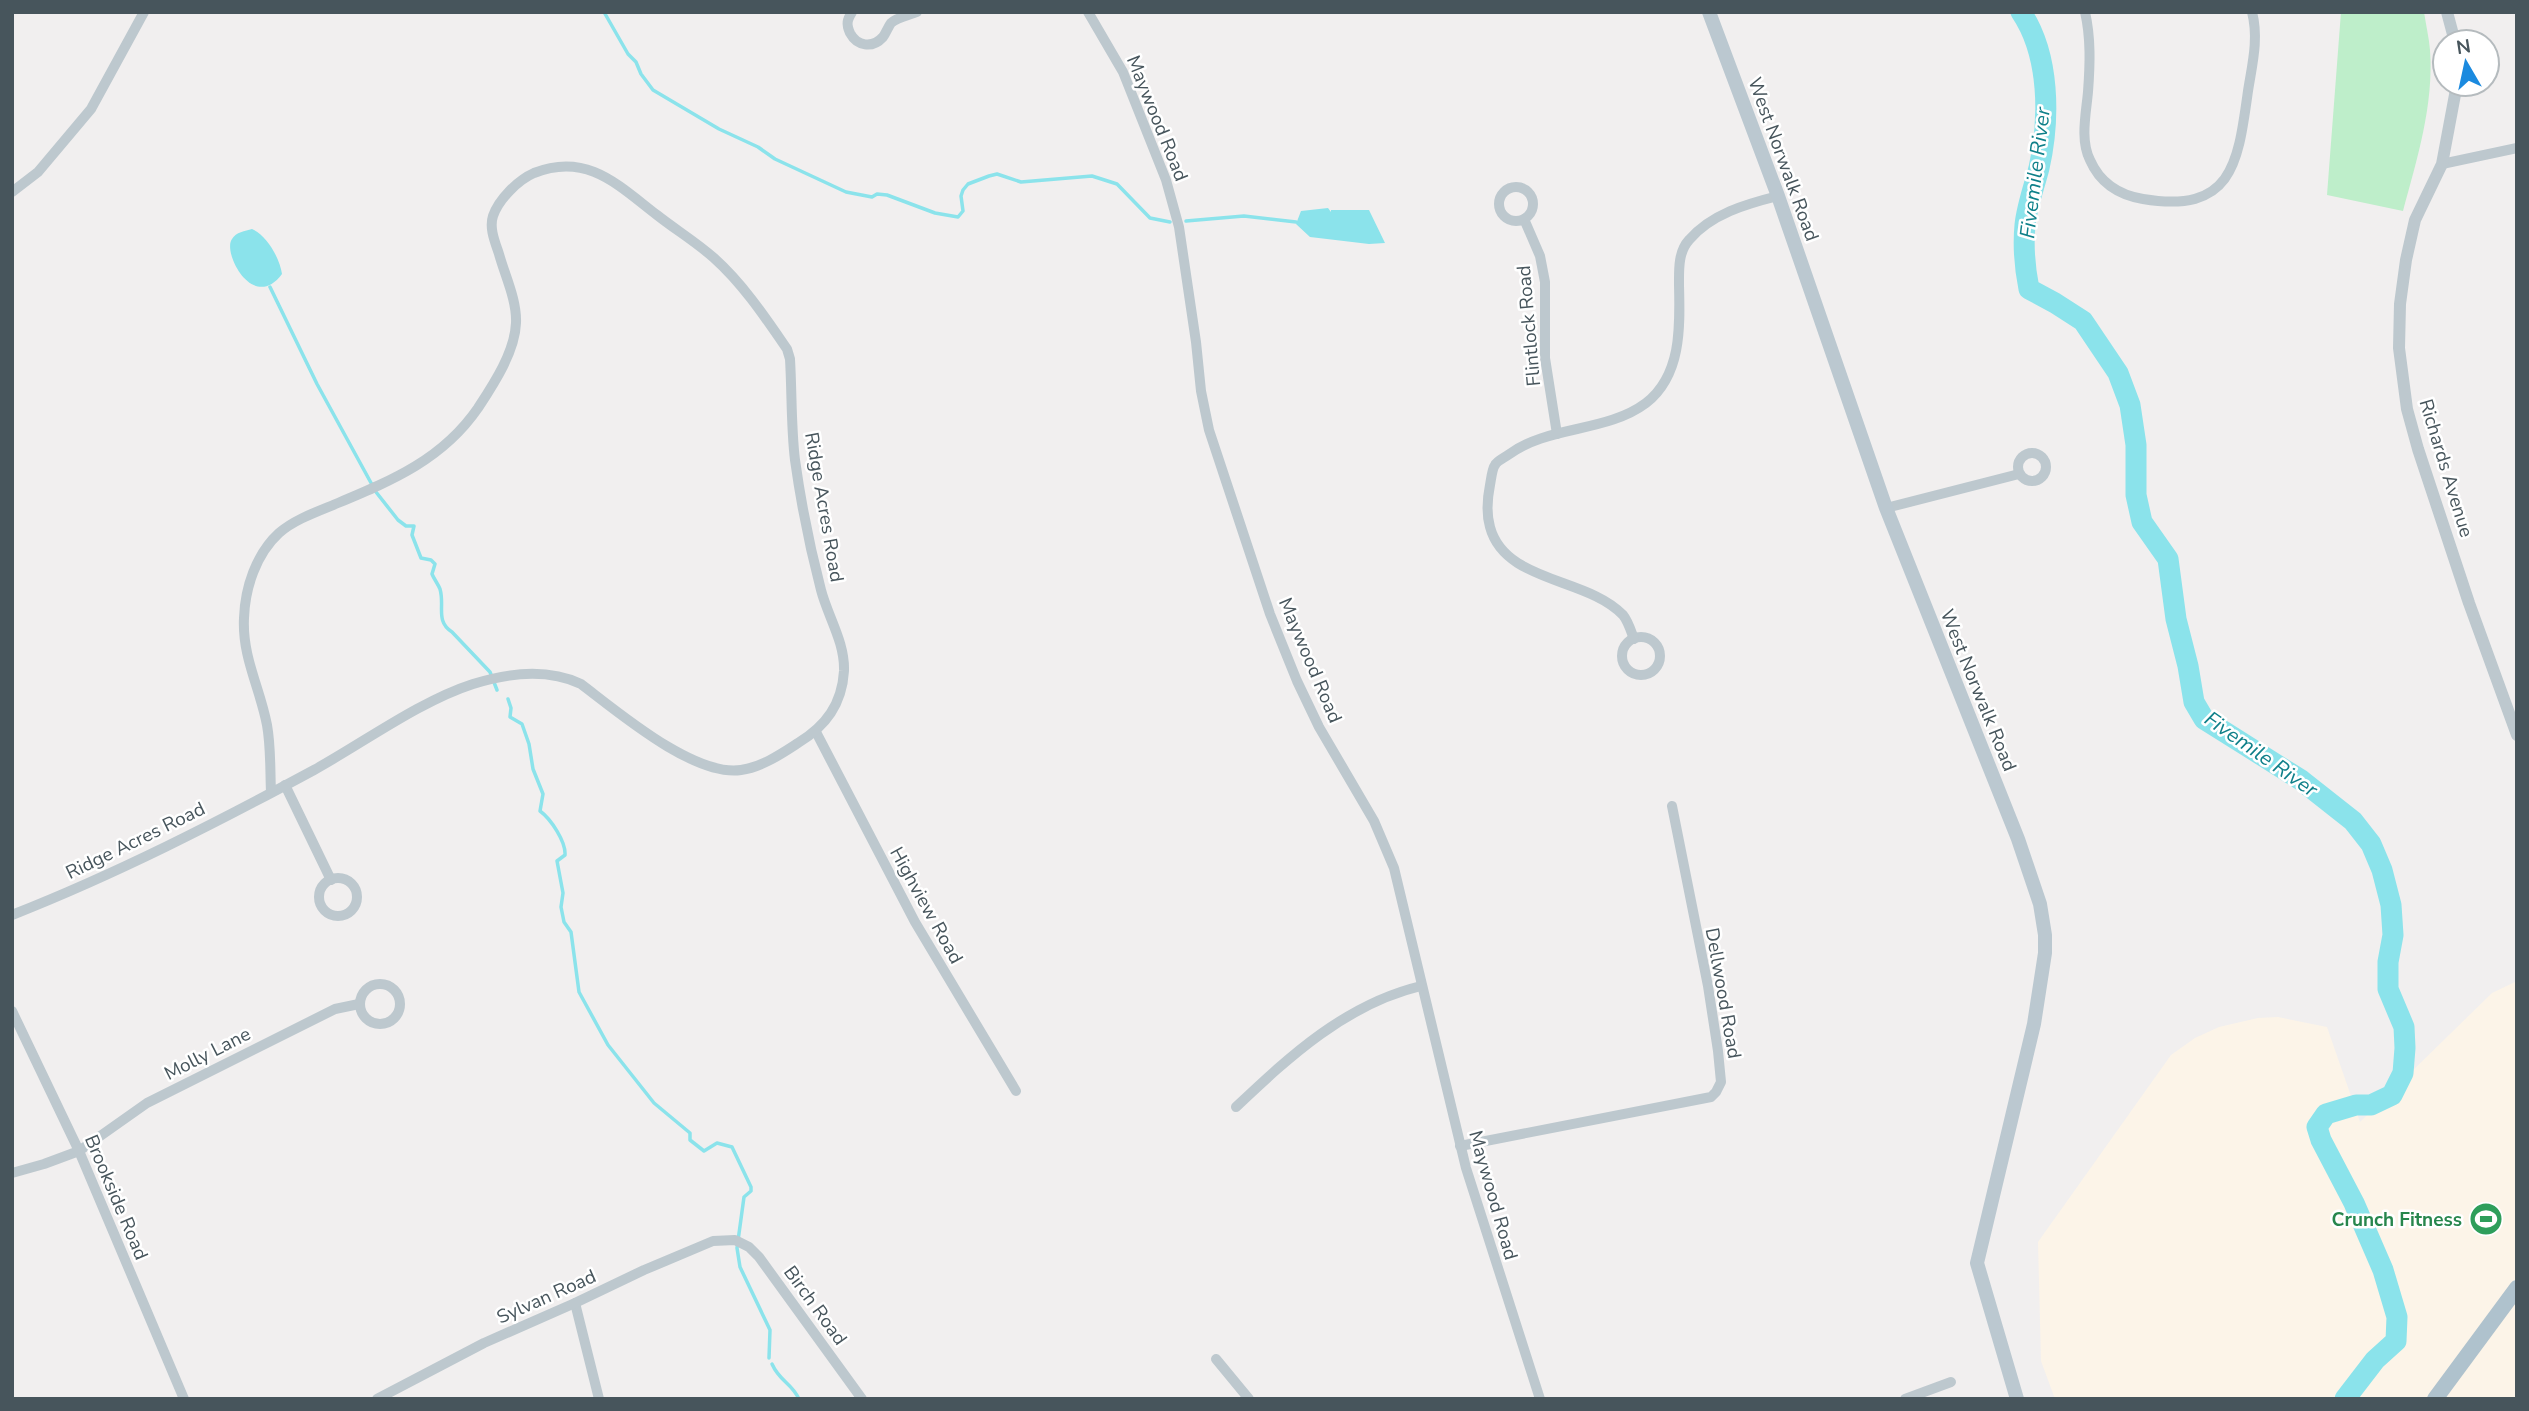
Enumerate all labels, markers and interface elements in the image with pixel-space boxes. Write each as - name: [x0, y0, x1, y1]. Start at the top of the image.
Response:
- north arrow: [2431, 28, 2501, 98]
- text: N: [2454, 33, 2473, 61]
- street label: Maywood Road: [1120, 52, 1194, 185]
- street label: West Norwalk Road: [1741, 74, 1825, 245]
- water label: Fivemile River: [2013, 105, 2057, 240]
- street label: Flintlock Road: [1511, 264, 1547, 388]
- street label: Richards Avenue: [2413, 396, 2479, 541]
- street label: Ridge Acres Road: [798, 430, 850, 584]
- street label: Maywood Road: [1272, 594, 1348, 727]
- street label: West Norwalk Road: [1934, 606, 2022, 775]
- water label: Fivemile River: [2199, 705, 2323, 804]
- street label: Ridge Acres Road: [61, 796, 209, 886]
- street label: Highview Road: [883, 842, 969, 969]
- street label: Dellwood Road: [1699, 926, 1747, 1061]
- street label: Molly Lane: [160, 1021, 255, 1087]
- street label: Maywood Road: [1462, 1128, 1524, 1263]
- street label: Brookside Road: [78, 1131, 154, 1264]
- sports icon: Crunch Fitness: [2467, 1200, 2505, 1238]
- place label: Crunch Fitness: [2332, 1207, 2462, 1233]
- street label: Birch Road: [777, 1260, 853, 1351]
- street label: Sylvan Road: [493, 1263, 600, 1330]

